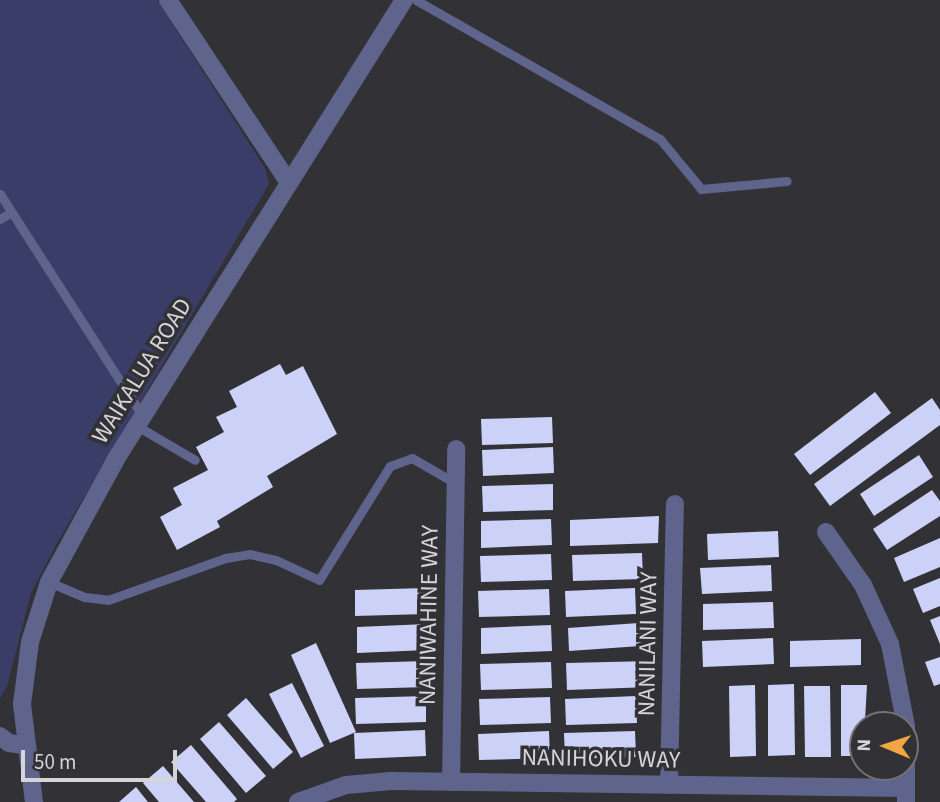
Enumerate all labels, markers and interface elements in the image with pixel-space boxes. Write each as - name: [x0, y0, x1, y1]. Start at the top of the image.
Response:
- street label: WAIKALUA ROAD: [86, 293, 198, 449]
- street label: NANIWAHINE WAY: [413, 525, 445, 705]
- street label: NANILANI WAY: [632, 571, 664, 717]
- north arrow: [849, 711, 919, 781]
- scale bar: [24, 736, 180, 780]
- text: N: [851, 739, 878, 752]
- street label: NANIHOKU WAY: [521, 743, 681, 775]
- text: 50 m: [34, 747, 76, 777]

